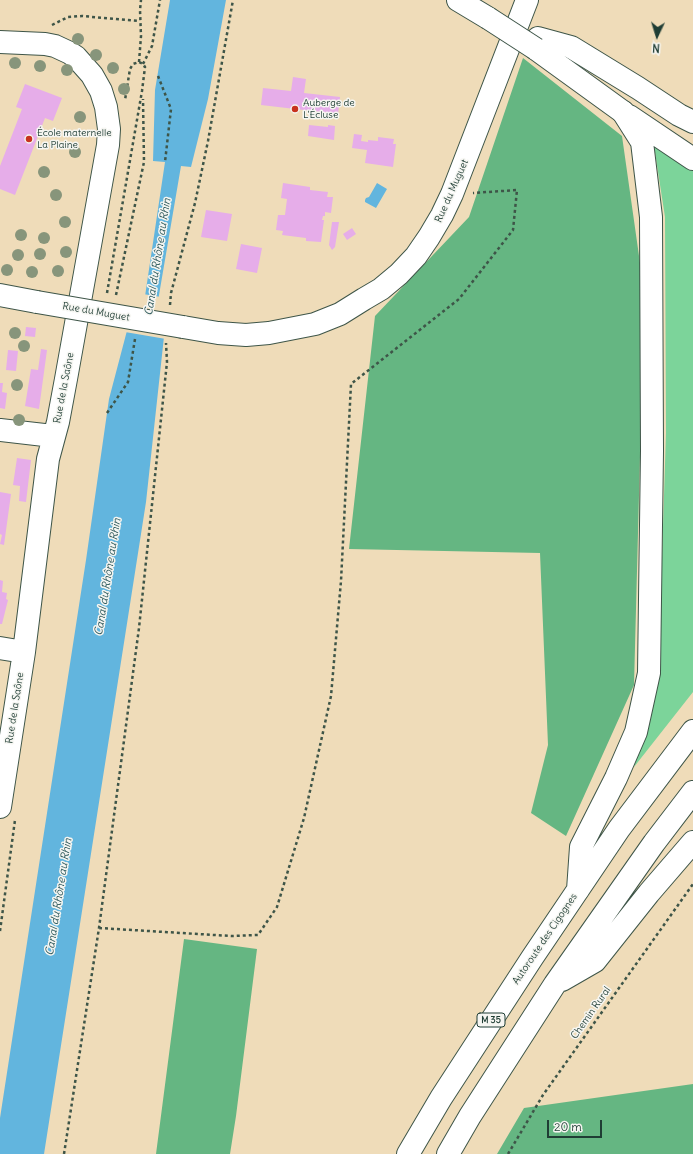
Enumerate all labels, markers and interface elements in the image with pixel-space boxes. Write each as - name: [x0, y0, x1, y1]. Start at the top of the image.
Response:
- north arrow: [637, 16, 677, 56]
- text: N: [652, 41, 660, 55]
- place label: Auberge de L'Écluse: [303, 97, 355, 120]
- marker: Auberge de L'Écluse: [290, 104, 300, 114]
- place label: École maternelle La Plaine: [37, 127, 112, 150]
- marker: École maternelle La Plaine: [24, 134, 34, 144]
- street label: Rue du Muguet: [433, 158, 471, 224]
- water label: Canal du Rhône au Rhin: [142, 197, 174, 317]
- street label: Rue du Muguet: [62, 300, 130, 324]
- street label: Rue de la Saône: [51, 352, 77, 424]
- water label: Canal du Rhône au Rhin: [92, 517, 124, 637]
- street label: Rue de la Saône: [3, 672, 27, 744]
- water label: Canal du Rhône au Rhin: [43, 837, 75, 957]
- street label: Autoroute des Cigognes: [510, 891, 580, 987]
- street label: Chemin Rural: [569, 985, 613, 1041]
- road number: M 35: [477, 1013, 505, 1027]
- scale bar: [549, 1112, 604, 1138]
- text: 20 m: [554, 1119, 582, 1134]

